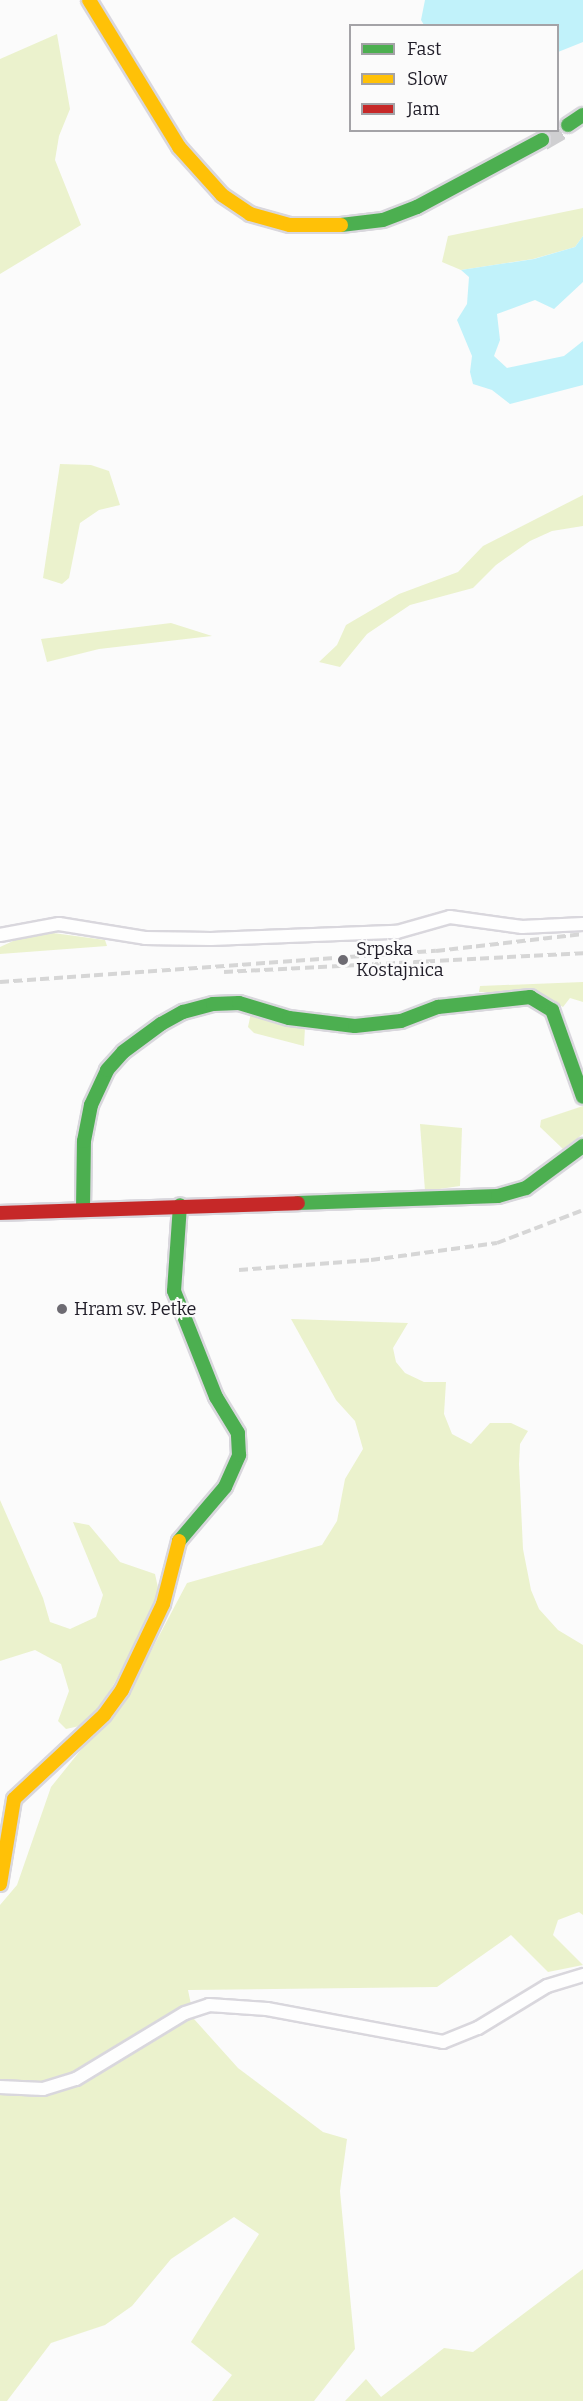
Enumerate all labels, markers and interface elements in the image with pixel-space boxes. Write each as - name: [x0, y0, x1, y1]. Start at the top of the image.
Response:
- legend: [349, 24, 559, 132]
- text: Fast: [407, 38, 442, 60]
- text: Slow: [407, 68, 447, 90]
- text: Jam: [407, 98, 440, 120]
- place label: Srpska Kostajnica: [356, 939, 444, 982]
- marker: Srpska Kostajnica: [334, 951, 352, 969]
- place label: Hram sv. Petke: [74, 1298, 196, 1320]
- marker: Hram sv. Petke: [55, 1302, 69, 1316]

